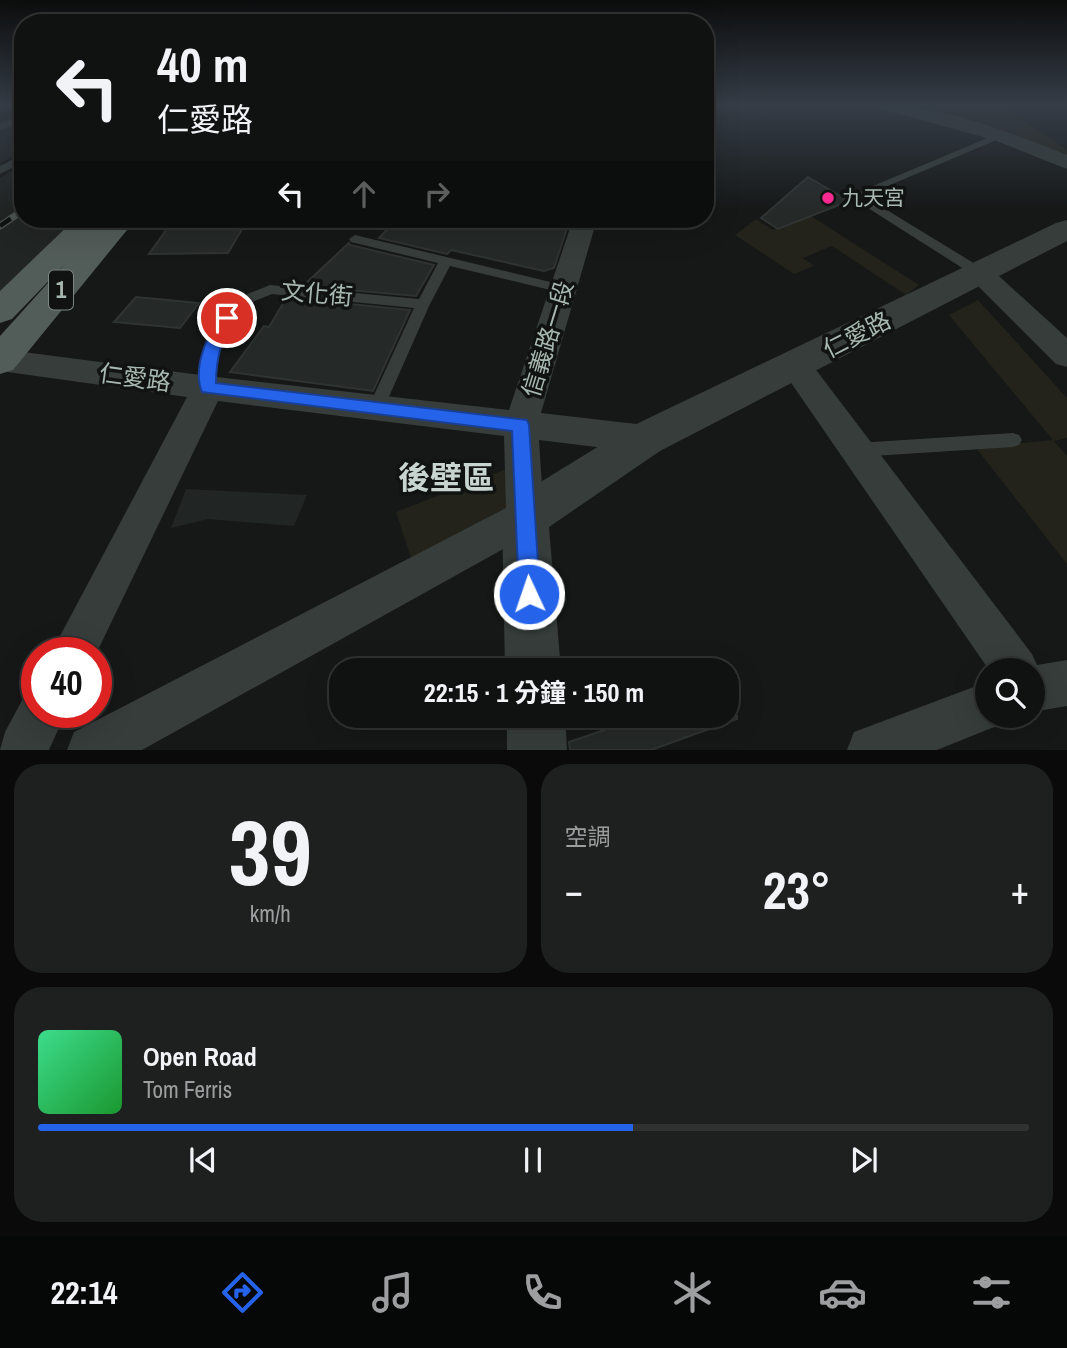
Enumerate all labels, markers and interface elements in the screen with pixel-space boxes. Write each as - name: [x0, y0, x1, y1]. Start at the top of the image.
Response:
- text: 40 m: [157, 31, 249, 97]
- icon: left: [42, 42, 133, 133]
- text: 仁愛路: [157, 98, 253, 141]
- icon: left: [272, 175, 310, 213]
- icon: ahead: [345, 175, 383, 213]
- icon: right: [418, 175, 456, 213]
- place label: 九天宮: [842, 183, 905, 212]
- marker: 九天宮: [820, 190, 836, 206]
- road number: 1: [49, 270, 73, 310]
- street label: 文化街: [280, 274, 354, 312]
- street label: 信義路一段: [514, 277, 580, 401]
- pin: [197, 288, 257, 348]
- icon: arrive: [208, 299, 246, 337]
- street label: 仁愛路: [817, 304, 896, 365]
- street label: 仁愛路: [97, 356, 173, 398]
- district label: 後壁區: [398, 456, 494, 499]
- position arrow: [492, 557, 566, 631]
- speed limit sign: 40: [21, 637, 112, 728]
- map controls: [975, 658, 1045, 728]
- button: search: [975, 658, 1045, 728]
- text: 22:15 · 1 分鐘 · 150 m: [424, 675, 644, 710]
- text: 39: [229, 791, 312, 913]
- text: 空調: [565, 821, 611, 852]
- text: 23°: [763, 855, 831, 925]
- text: −: [565, 865, 583, 916]
- text: +: [1011, 865, 1029, 916]
- text: km/h: [250, 898, 291, 929]
- text: Open Road: [143, 1039, 257, 1074]
- text: Tom Ferris: [143, 1074, 232, 1105]
- icon: previous: [184, 1141, 222, 1179]
- icon: pause: [514, 1141, 552, 1179]
- icon: next: [845, 1141, 883, 1179]
- icon: directions: [218, 1268, 267, 1317]
- icon: music: [368, 1268, 417, 1317]
- icon: phone: [518, 1268, 567, 1317]
- icon: climate: [668, 1268, 717, 1317]
- icon: car: [818, 1268, 867, 1317]
- icon: filters: [967, 1268, 1016, 1317]
- text: 22:14: [50, 1271, 118, 1314]

